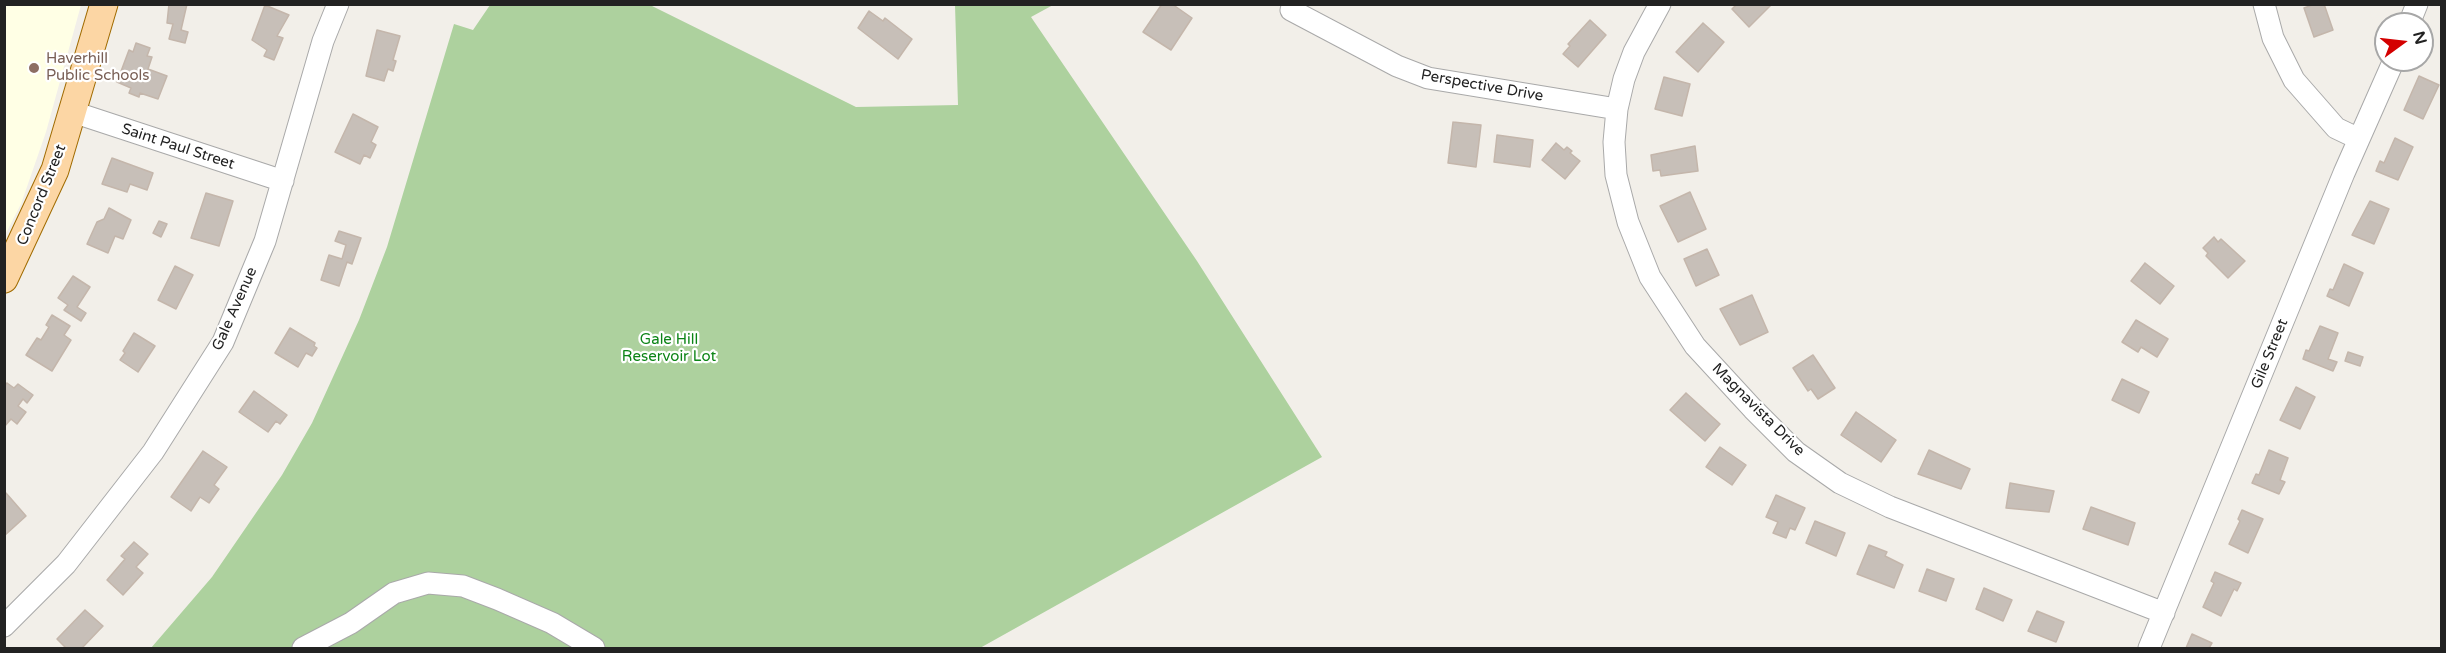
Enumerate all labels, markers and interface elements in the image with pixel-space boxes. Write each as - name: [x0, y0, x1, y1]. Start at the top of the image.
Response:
- north arrow: [2374, 12, 2434, 72]
- text: N: [2408, 29, 2431, 47]
- place label: Haverhill Public Schools: [46, 50, 149, 85]
- marker: Haverhill Public Schools: [27, 61, 41, 75]
- street label: Perspective Drive: [1419, 66, 1545, 106]
- street label: Saint Paul Street: [119, 120, 237, 174]
- street label: Concord Street: [14, 142, 70, 248]
- street label: Gale Avenue: [209, 264, 261, 354]
- street label: Gile Street: [2248, 316, 2292, 392]
- park label: Gale Hill Reservoir Lot: [622, 331, 716, 366]
- street label: Magnavista Drive: [1708, 360, 1808, 460]

